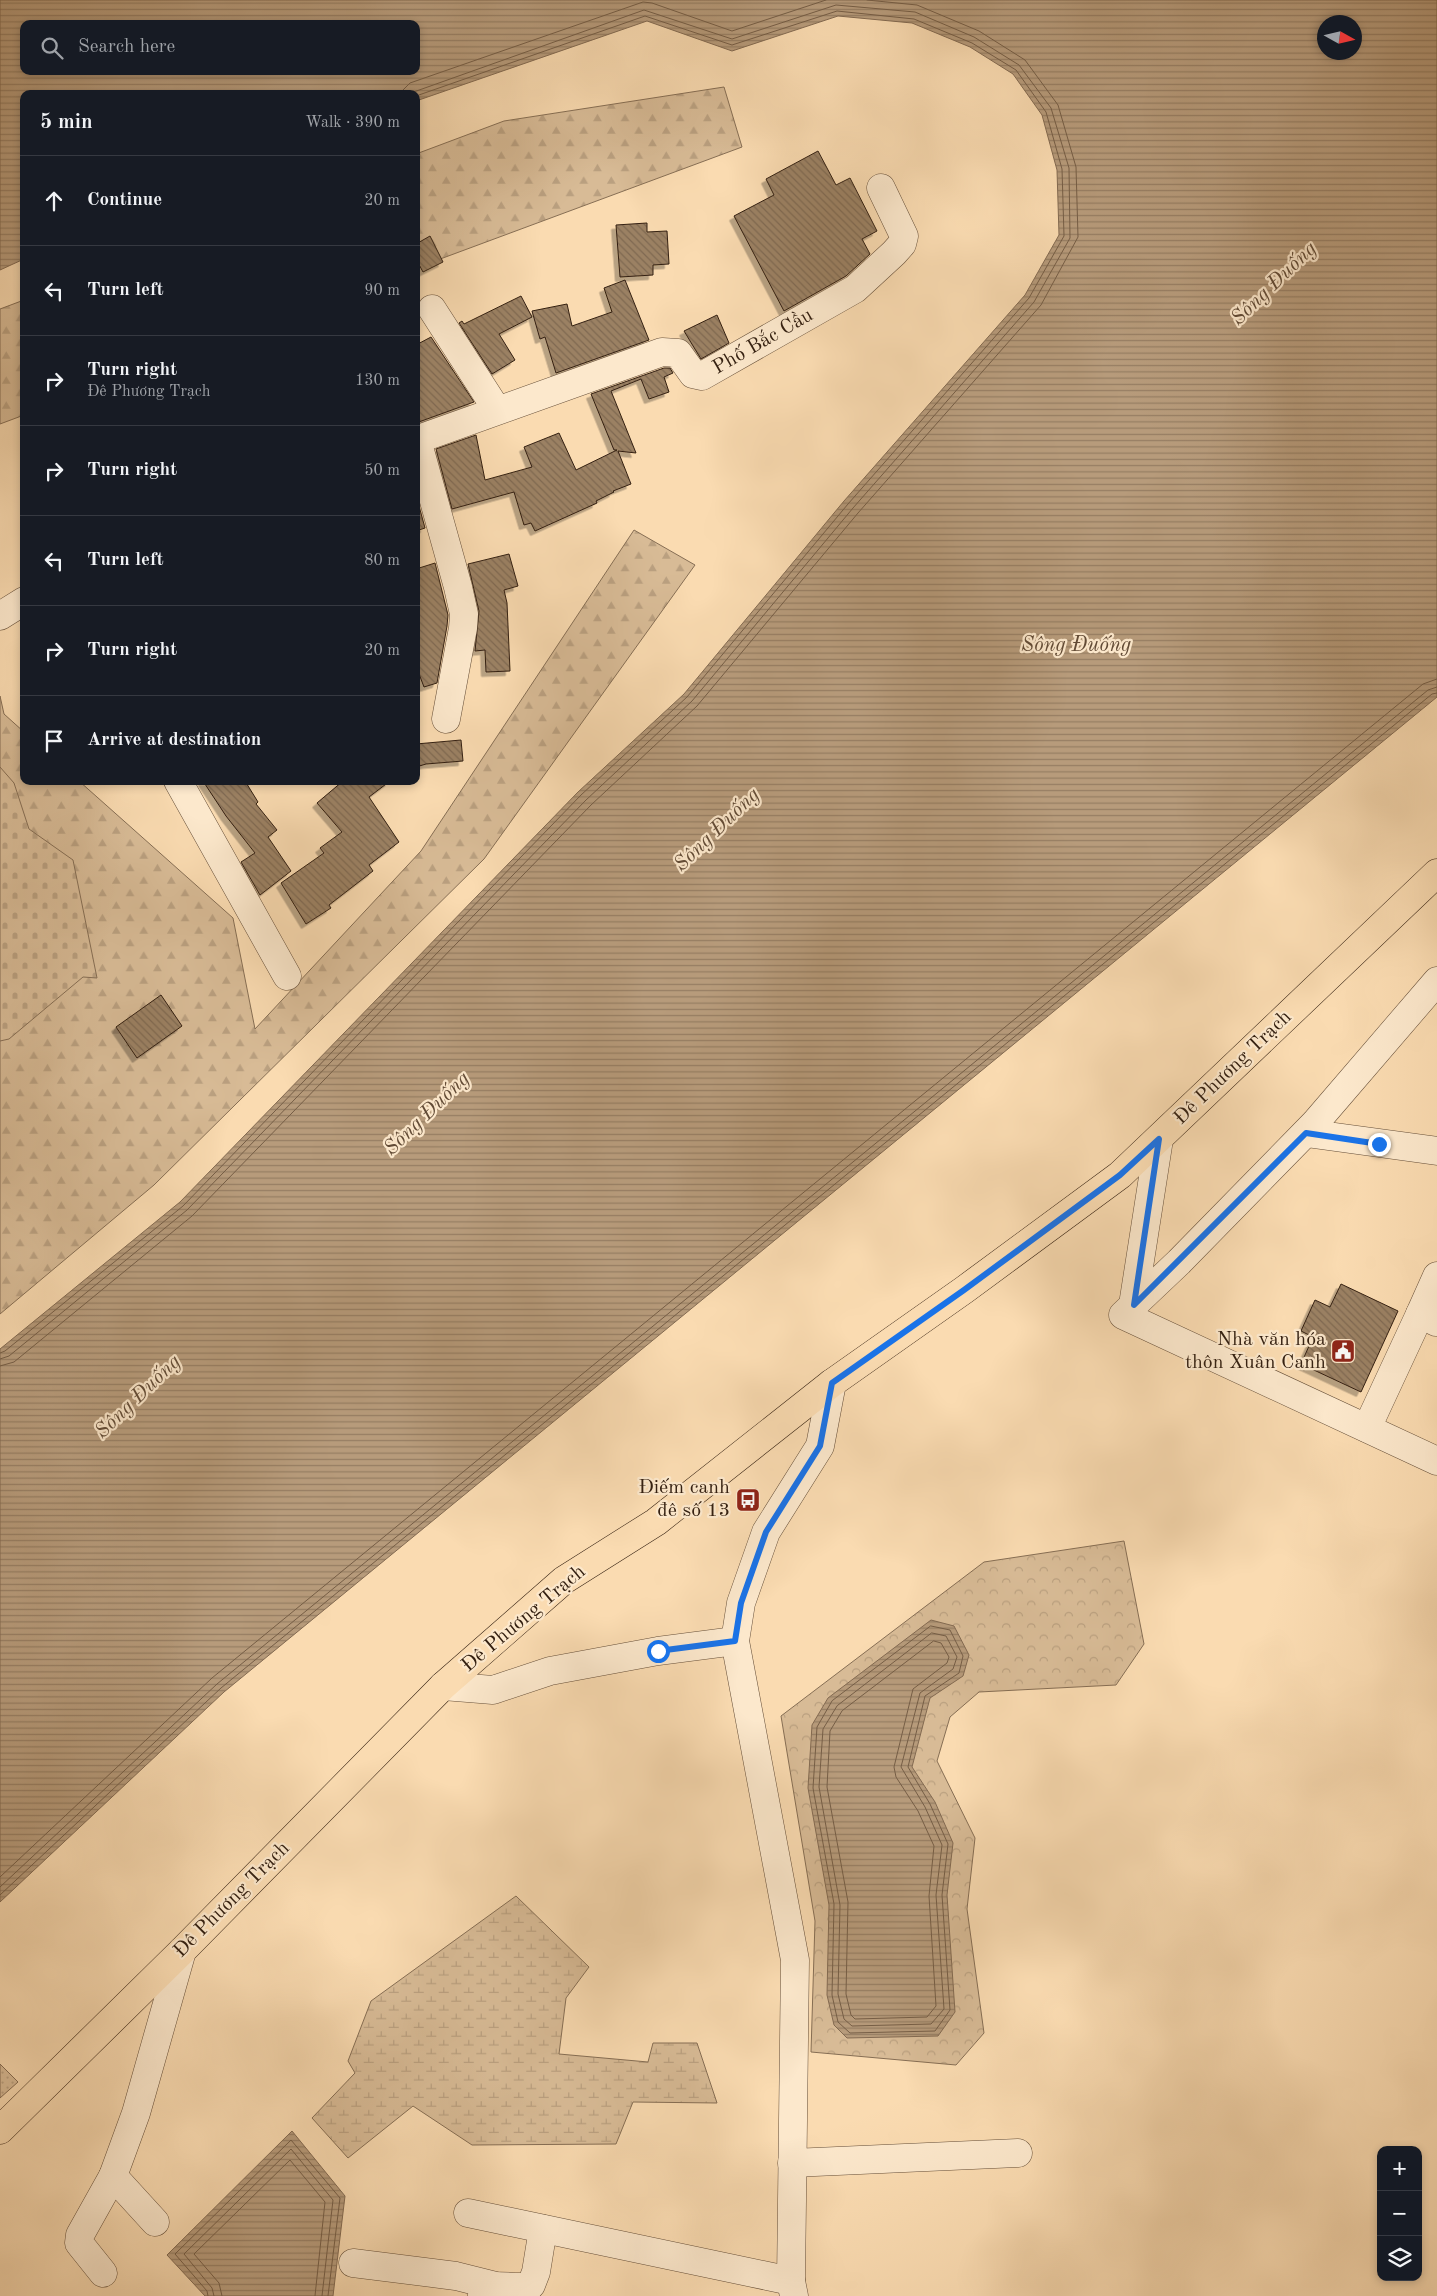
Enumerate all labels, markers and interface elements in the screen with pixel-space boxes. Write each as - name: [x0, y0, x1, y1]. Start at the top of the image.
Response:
- north arrow: [1317, 15, 1362, 60]
- search box: [20, 20, 420, 75]
- icon: search: [38, 34, 66, 62]
- text: Search here: [78, 38, 175, 57]
- text: 5 min: [40, 112, 93, 133]
- text: Walk · 390 m: [305, 115, 400, 131]
- icon: ahead: [40, 187, 68, 215]
- text: Continue: [87, 191, 162, 210]
- text: 20 m: [364, 193, 400, 209]
- water label: Sông Đuống: [1227, 238, 1321, 330]
- icon: left: [40, 277, 68, 305]
- text: Turn left: [87, 281, 164, 300]
- text: 90 m: [364, 283, 400, 299]
- street label: Phố Bắc Cầu: [709, 303, 817, 379]
- text: Turn right: [87, 361, 177, 380]
- icon: right: [40, 367, 68, 395]
- text: 130 m: [355, 373, 400, 389]
- text: Đê Phương Trạch: [87, 384, 211, 400]
- icon: right: [40, 457, 68, 485]
- text: Turn right: [87, 461, 177, 480]
- text: 50 m: [364, 463, 400, 479]
- icon: left: [40, 547, 68, 575]
- text: Turn left: [87, 551, 164, 570]
- text: 80 m: [364, 553, 400, 569]
- water label: Sông Đuống: [1021, 635, 1131, 656]
- icon: right: [40, 637, 68, 665]
- text: Turn right: [87, 641, 177, 660]
- text: 20 m: [364, 643, 400, 659]
- icon: arrive: [40, 727, 68, 755]
- text: Arrive at destination: [87, 731, 261, 750]
- water label: Sông Đuống: [670, 784, 764, 876]
- street label: Đê Phương Trạch: [1171, 1007, 1296, 1129]
- water label: Sông Đuống: [380, 1068, 474, 1160]
- route end: [1368, 1133, 1391, 1156]
- place label: Nhà văn hóa thôn Xuân Canh: [1185, 1330, 1326, 1373]
- public building icon: Nhà văn hóa thôn Xuân Canh: [1330, 1338, 1356, 1364]
- water label: Sông Đuống: [91, 1351, 185, 1443]
- place label: Điếm canh đê số 13: [638, 1478, 730, 1521]
- bus stop icon: Điếm canh đê số 13: [735, 1487, 761, 1513]
- street label: Đê Phương Trạch: [458, 1562, 590, 1676]
- route start: [647, 1640, 670, 1663]
- street label: Đê Phương Trạch: [170, 1838, 294, 1962]
- map controls: [1377, 2146, 1422, 2281]
- button: +: [1377, 2146, 1422, 2191]
- button: −: [1377, 2191, 1422, 2236]
- button: layers: [1377, 2236, 1422, 2281]

